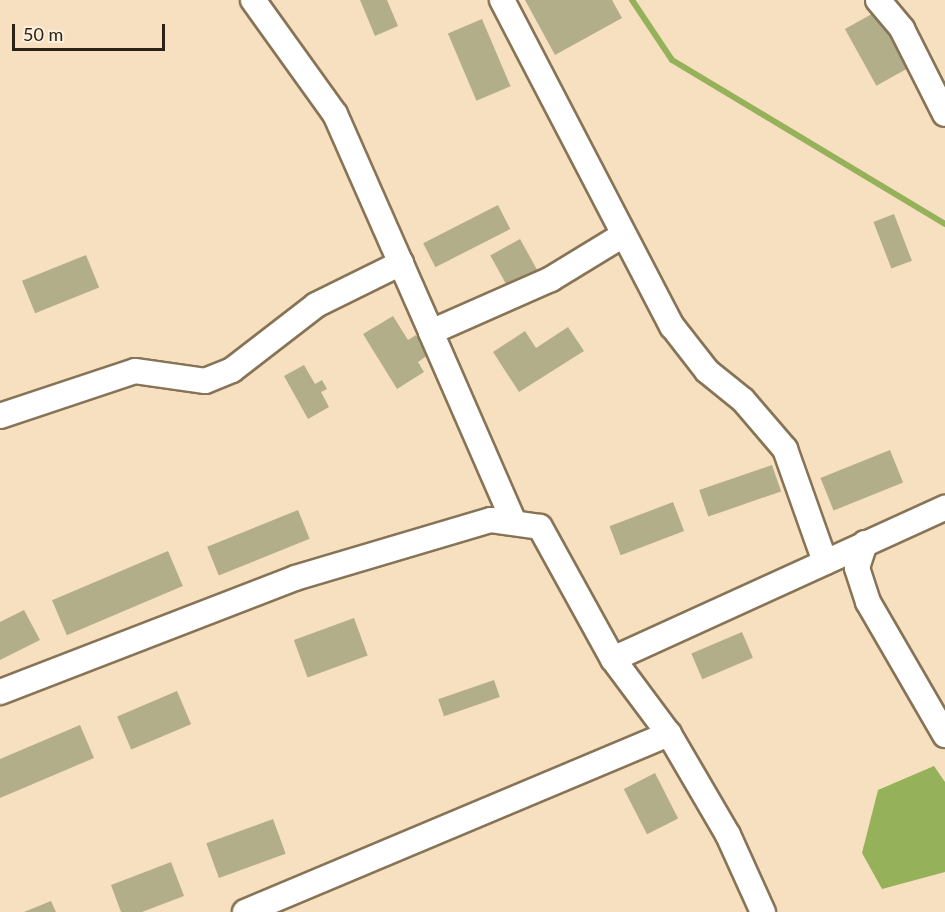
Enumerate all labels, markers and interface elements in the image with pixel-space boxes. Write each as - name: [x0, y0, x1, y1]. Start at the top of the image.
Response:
- scale bar: [15, 12, 168, 50]
- text: 50 m: [23, 23, 63, 45]

